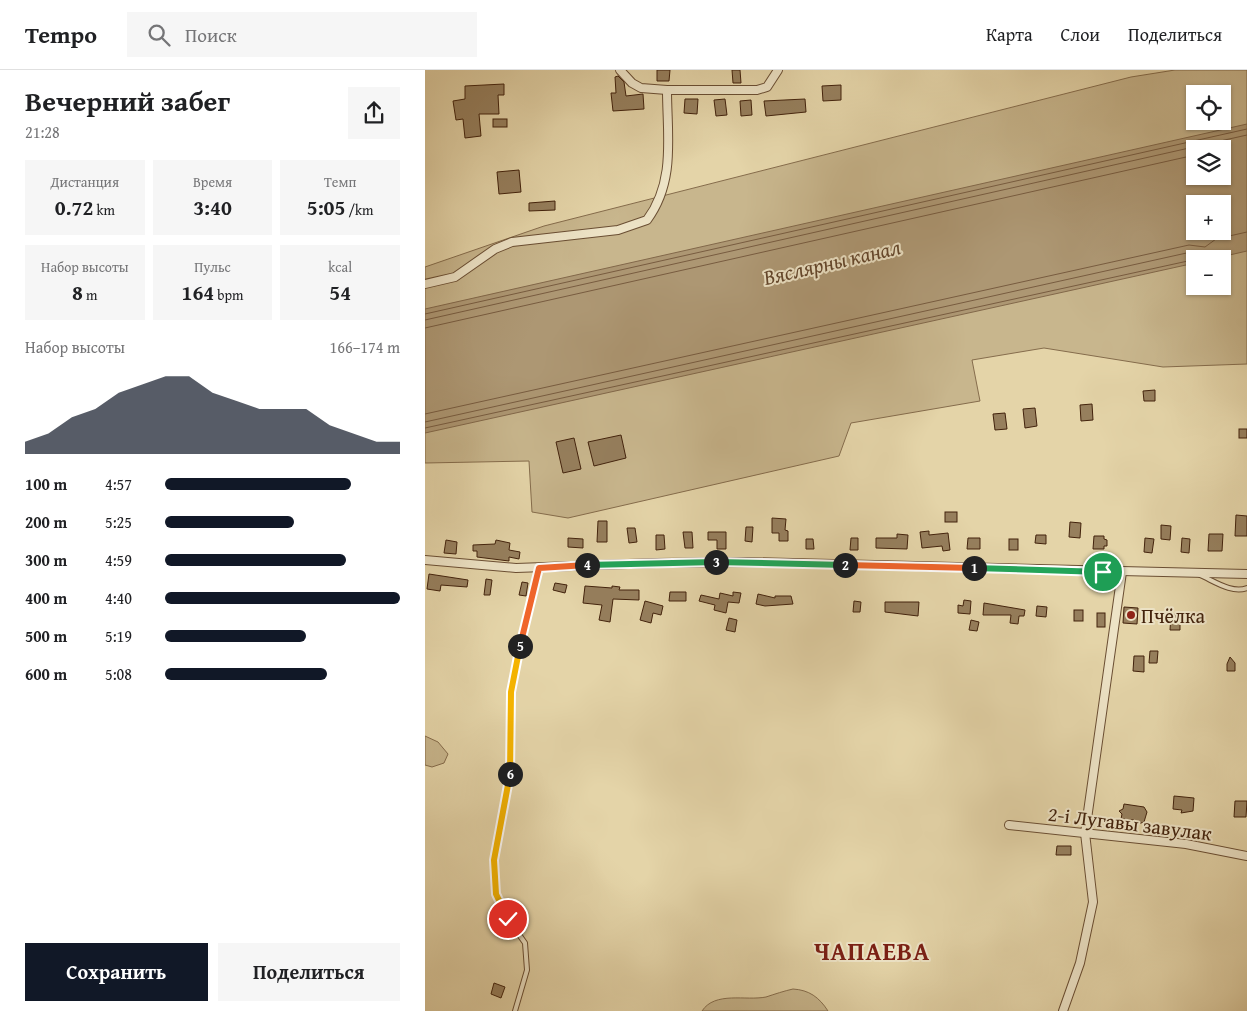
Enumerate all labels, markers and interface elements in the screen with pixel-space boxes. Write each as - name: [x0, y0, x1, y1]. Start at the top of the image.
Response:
- search box: [127, 12, 477, 57]
- text: Tempo: [25, 17, 97, 52]
- icon: search: [145, 21, 173, 49]
- text: Поиск: [185, 21, 237, 49]
- text: Карта: [986, 21, 1033, 48]
- text: Слои: [1061, 21, 1100, 48]
- text: Поделиться: [1128, 21, 1222, 48]
- text: Вечерний забег: [25, 80, 230, 121]
- map controls: [1186, 85, 1231, 295]
- button: locate: [1186, 85, 1231, 130]
- button: share: [348, 87, 400, 139]
- text: 21:28: [25, 120, 60, 144]
- button: layers: [1186, 140, 1231, 185]
- text: Дистанция: [51, 172, 119, 192]
- text: Время: [193, 172, 232, 192]
- text: Темп: [324, 172, 356, 192]
- text: 0.72: [55, 192, 93, 223]
- text: 3:40: [193, 192, 232, 223]
- text: 5:05: [307, 192, 345, 223]
- button: +: [1186, 195, 1231, 240]
- text: km: [93, 200, 115, 220]
- text: /km: [345, 200, 374, 220]
- water label: Вяслярны канал: [759, 231, 904, 293]
- button: −: [1186, 250, 1231, 295]
- text: Набор высоты: [41, 257, 129, 277]
- text: Пульс: [194, 257, 231, 277]
- text: kcal: [328, 257, 352, 277]
- text: 8: [72, 277, 83, 308]
- text: 164: [182, 277, 214, 308]
- text: 54: [329, 277, 351, 308]
- text: m: [83, 285, 98, 305]
- text: bpm: [214, 285, 243, 305]
- text: Набор высоты: [25, 335, 125, 359]
- text: 166–174 m: [330, 335, 400, 359]
- text: 100 m: [25, 472, 67, 496]
- text: 4:57: [105, 472, 132, 496]
- text: 200 m: [25, 510, 67, 534]
- text: 5:25: [105, 510, 132, 534]
- text: 300 m: [25, 548, 67, 572]
- text: 4:59: [105, 548, 132, 572]
- pin: 3: [703, 550, 729, 574]
- pin: [1082, 551, 1124, 593]
- pin: 4: [575, 552, 599, 578]
- text: 3: [713, 552, 720, 572]
- pin: 2: [833, 552, 857, 578]
- text: 4: [584, 555, 591, 575]
- text: 2: [842, 555, 849, 575]
- pin: 1: [961, 556, 987, 580]
- text: 1: [971, 558, 978, 578]
- icon: arrive: [1089, 558, 1117, 586]
- text: 400 m: [25, 586, 67, 610]
- text: 4:40: [105, 586, 132, 610]
- place label: Пчёлка: [1141, 601, 1205, 630]
- marker: Пчёлка: [1125, 609, 1137, 621]
- text: 500 m: [25, 624, 67, 648]
- text: 5:19: [105, 624, 132, 648]
- pin: 5: [507, 634, 533, 658]
- text: 5: [517, 636, 524, 656]
- text: 600 m: [25, 662, 67, 686]
- text: 5:08: [105, 662, 132, 686]
- pin: 6: [497, 762, 523, 786]
- text: 6: [507, 764, 514, 784]
- street label: 2-і Лугавы завулак: [1047, 799, 1214, 847]
- pin: [487, 898, 529, 940]
- icon: check: [494, 905, 522, 933]
- district label: ЧАПАЕВА: [814, 933, 930, 969]
- button: Сохранить: [25, 943, 208, 1001]
- button: Поделиться: [218, 943, 400, 1001]

